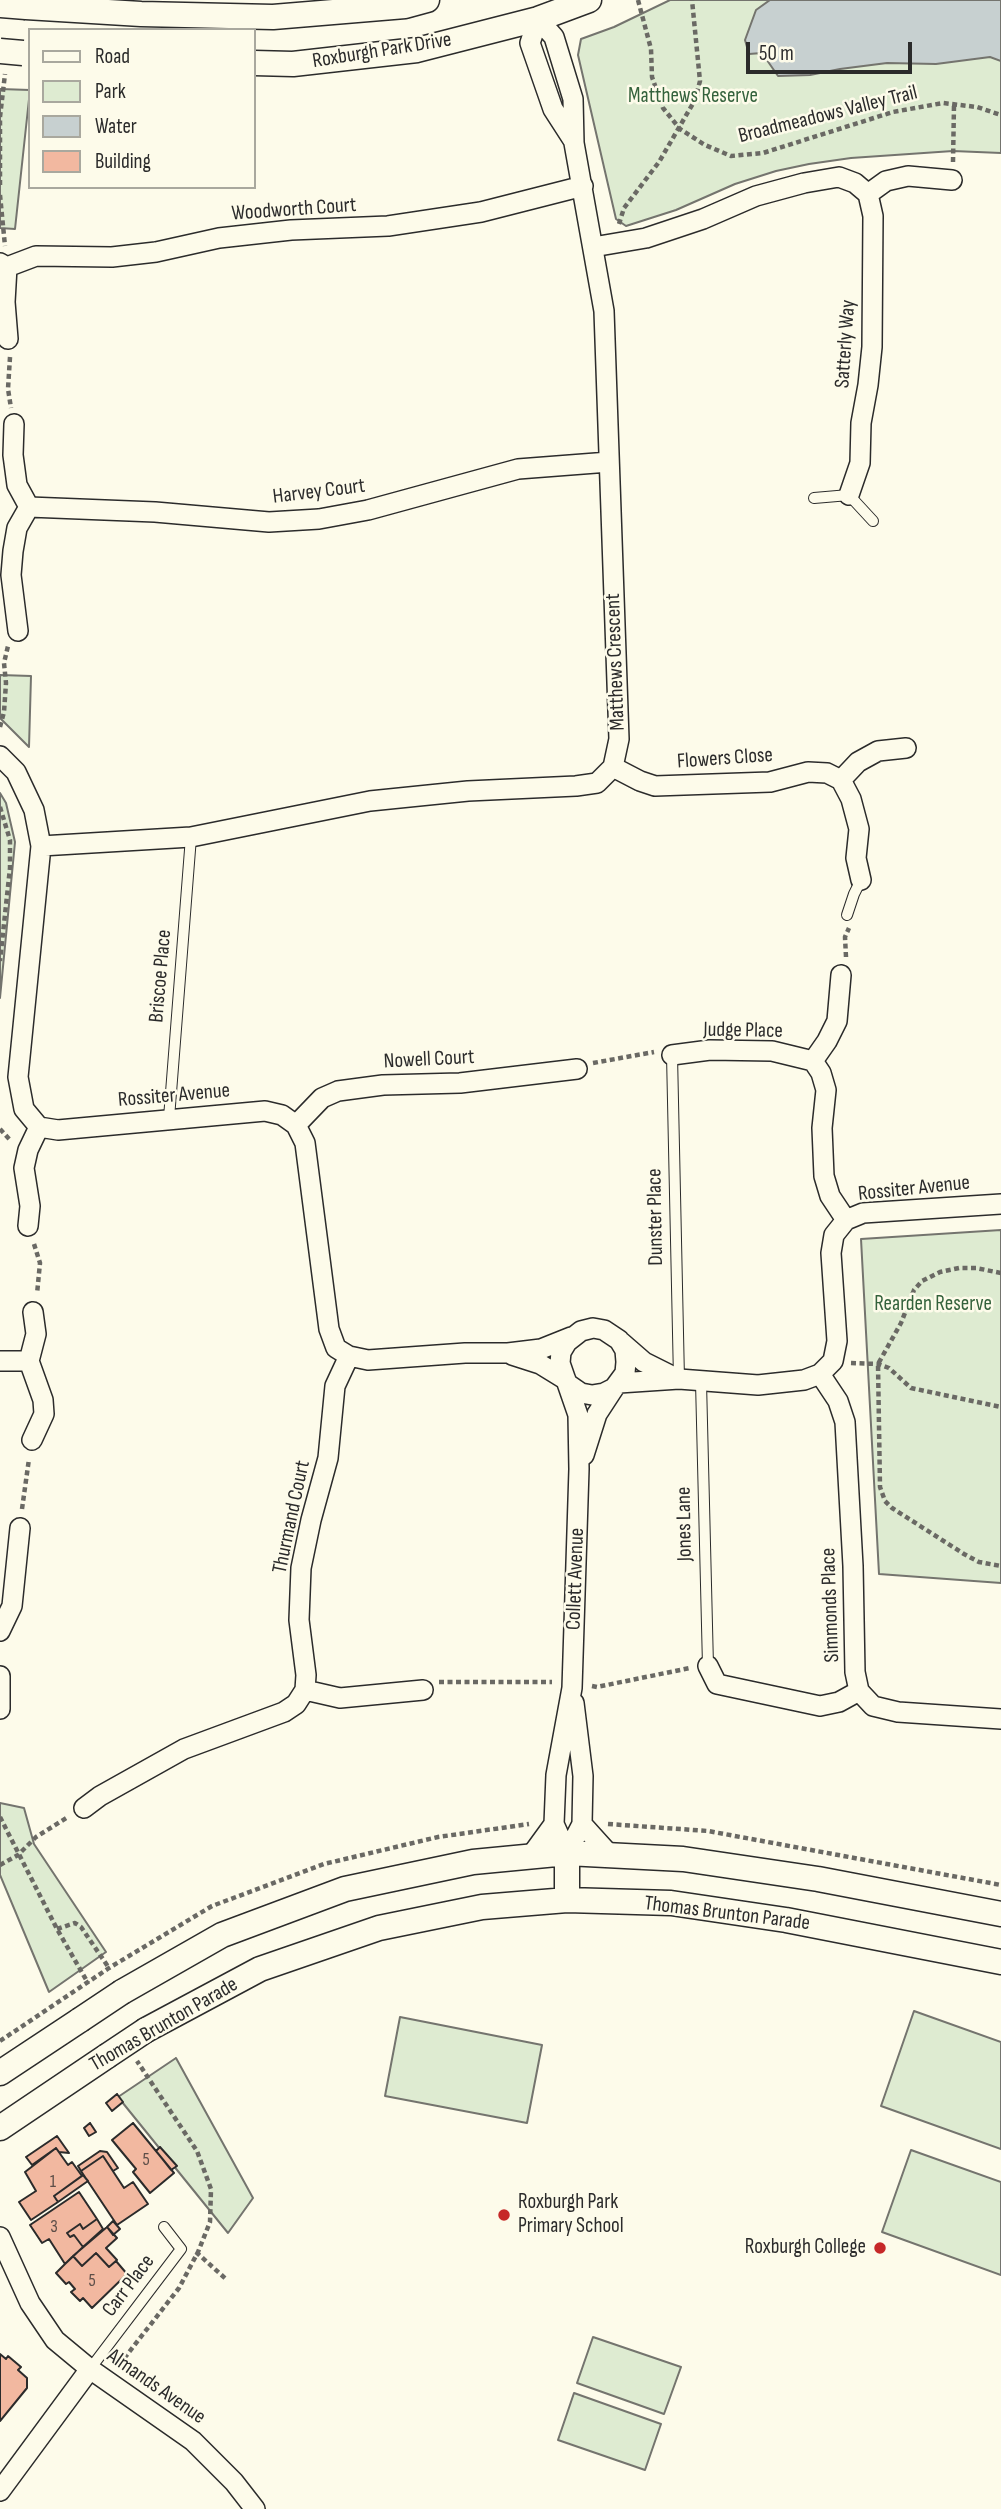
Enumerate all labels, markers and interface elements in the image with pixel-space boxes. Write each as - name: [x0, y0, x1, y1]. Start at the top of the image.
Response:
- legend: [28, 28, 256, 189]
- street label: Roxburgh Park Drive: [311, 28, 453, 74]
- scale bar: [749, 28, 915, 72]
- text: 50 m: [759, 41, 794, 66]
- text: Road: [95, 44, 130, 69]
- text: Park: [95, 79, 126, 104]
- street label: Broadmeadows Valley Trail: [736, 81, 920, 149]
- park label: Matthews Reserve: [628, 84, 758, 110]
- text: Water: [95, 114, 137, 139]
- text: Building: [95, 149, 151, 174]
- street label: Woodworth Court: [231, 193, 357, 227]
- street label: Satterly Way: [830, 299, 862, 389]
- street label: Harvey Court: [271, 474, 367, 510]
- street label: Matthews Crescent: [601, 593, 631, 731]
- street label: Flowers Close: [676, 743, 774, 775]
- street label: Briscoe Place: [144, 928, 178, 1024]
- street label: Judge Place: [703, 1018, 783, 1044]
- street label: Nowell Court: [383, 1045, 475, 1075]
- street label: Rossiter Avenue: [117, 1079, 231, 1113]
- street label: Dunster Place: [643, 1168, 669, 1266]
- street label: Rossiter Avenue: [857, 1171, 971, 1207]
- park label: Rearden Reserve: [874, 1292, 992, 1318]
- street label: Thurmand Court: [268, 1458, 316, 1576]
- street label: Jones Lane: [672, 1486, 698, 1562]
- street label: Collett Avenue: [562, 1527, 590, 1631]
- street label: Simmonds Place: [816, 1547, 846, 1663]
- street label: Thomas Brunton Parade: [643, 1891, 811, 1937]
- street label: Thomas Brunton Parade: [86, 1972, 242, 2078]
- house number: 5: [142, 2149, 150, 2171]
- house number: 1: [50, 2171, 56, 2193]
- place label: Roxburgh Park Primary School: [518, 2190, 624, 2240]
- marker: Roxburgh Park Primary School: [496, 2207, 512, 2223]
- house number: 3: [50, 2216, 58, 2238]
- place label: Roxburgh College: [745, 2235, 866, 2261]
- marker: Roxburgh College: [872, 2240, 888, 2256]
- street label: Carr Place: [98, 2250, 160, 2322]
- house number: 5: [88, 2270, 96, 2292]
- street label: Almands Avenue: [102, 2344, 210, 2430]

